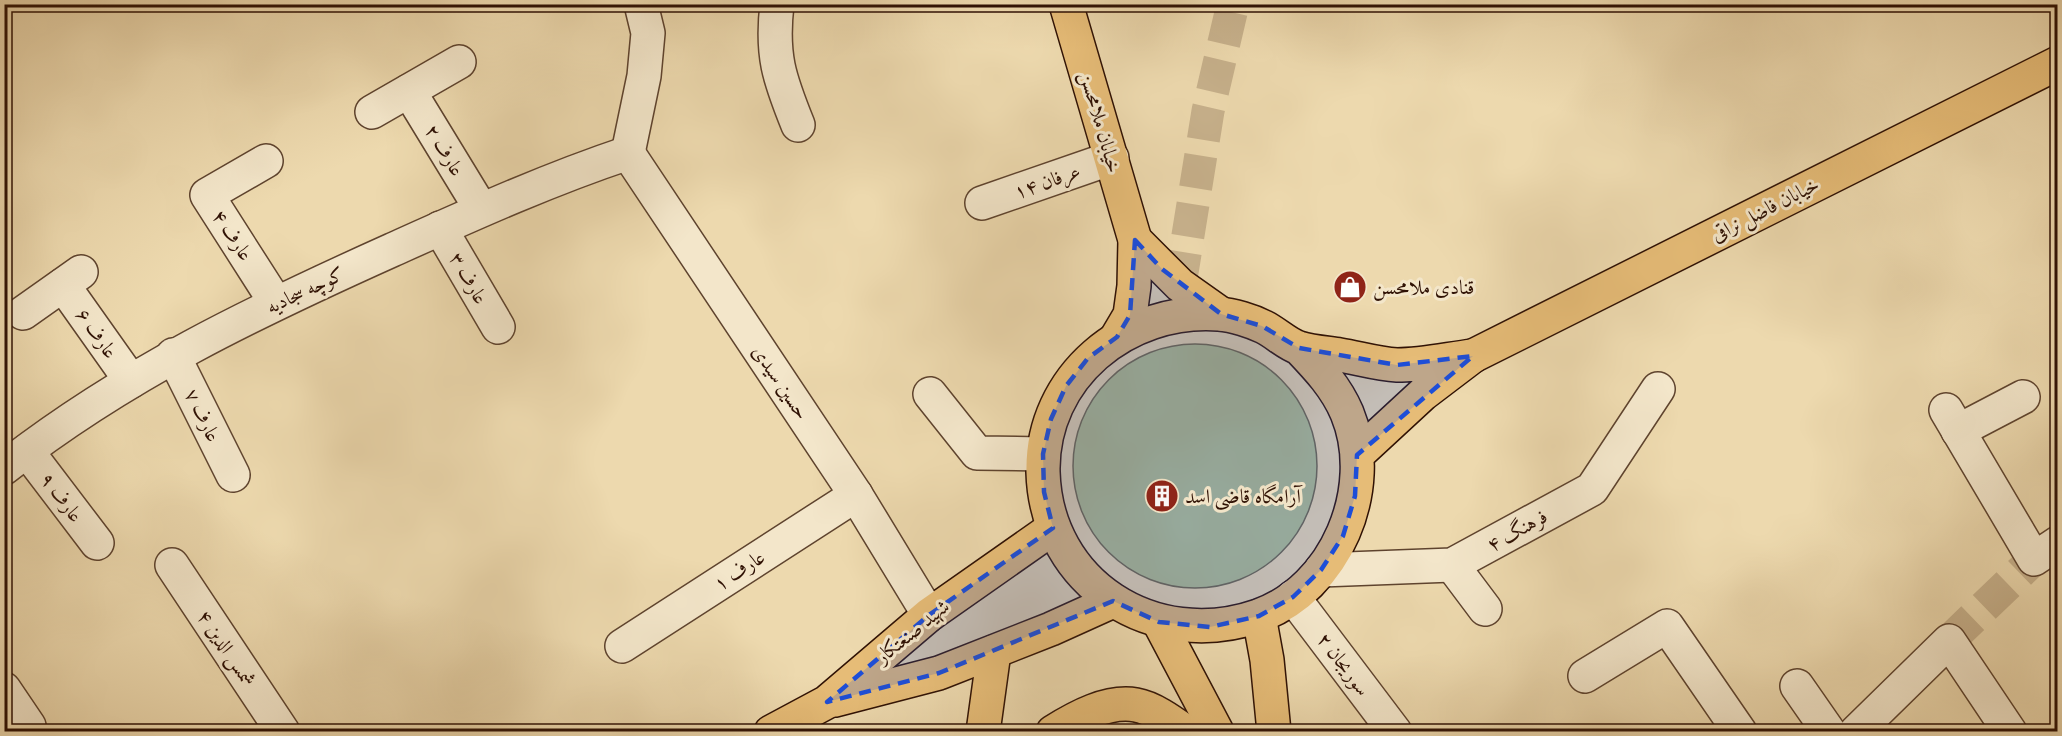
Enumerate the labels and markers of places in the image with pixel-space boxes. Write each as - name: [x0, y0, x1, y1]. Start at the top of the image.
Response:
- shop icon: قنادی ملامحسن: [1332, 269, 1368, 305]
- place label: قنادی ملامحسن: [1373, 272, 1474, 301]
- building icon: آرامگاه قاضی اسد: [1144, 478, 1180, 514]
- place label: آرامگاه قاضی اسد: [1185, 481, 1303, 511]

